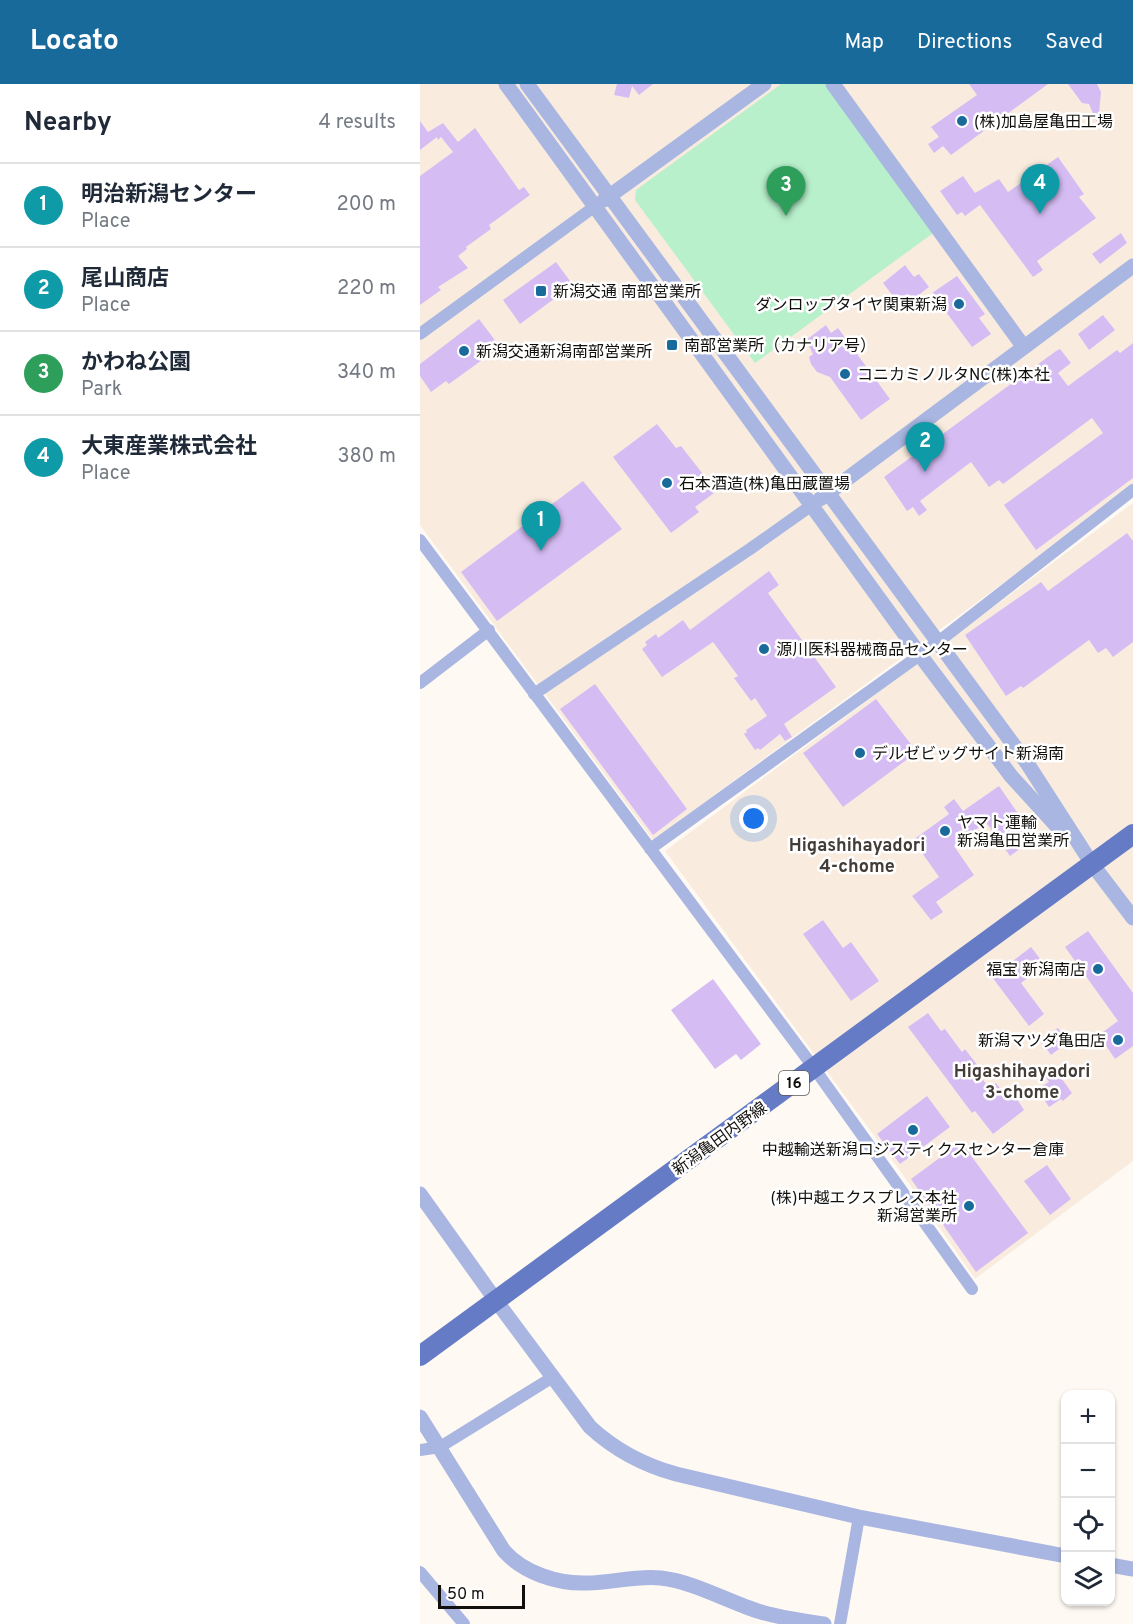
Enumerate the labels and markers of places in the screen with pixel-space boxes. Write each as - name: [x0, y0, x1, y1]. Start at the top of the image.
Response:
- place label: (株)加島屋亀田工場: [974, 113, 1113, 133]
- marker: (株)加島屋亀田工場: [955, 114, 969, 128]
- pin: 4: [1020, 164, 1060, 214]
- pin: 3: [766, 166, 806, 216]
- place label: 新潟交通 南部営業所: [553, 283, 701, 303]
- marker: 新潟交通 南部営業所: [534, 284, 548, 298]
- place label: ダンロップタイヤ関東新潟: [755, 296, 947, 316]
- marker: ダンロップタイヤ関東新潟: [952, 297, 966, 311]
- place label: 南部営業所（カナリア号）: [684, 337, 876, 357]
- marker: 南部営業所（カナリア号）: [665, 338, 679, 352]
- place label: 新潟交通新潟南部営業所: [476, 343, 652, 363]
- marker: 新潟交通新潟南部営業所: [457, 344, 471, 358]
- place label: コニカミノルタNC(株)本社: [857, 366, 1050, 386]
- marker: コニカミノルタNC(株)本社: [838, 367, 852, 381]
- pin: 2: [906, 422, 944, 472]
- place label: 石本酒造(株)亀田蔵置場: [679, 475, 850, 495]
- marker: 石本酒造(株)亀田蔵置場: [660, 476, 674, 490]
- pin: 1: [522, 502, 560, 551]
- place label: 源川医科器械商品センター: [776, 641, 968, 661]
- marker: 源川医科器械商品センター: [757, 642, 771, 656]
- place label: デルゼビッグサイト新潟南: [872, 745, 1064, 765]
- marker: デルゼビッグサイト新潟南: [853, 746, 867, 760]
- place label: ヤマト運輸 新潟亀田営業所: [957, 814, 1069, 852]
- marker: ヤマト運輸 新潟亀田営業所: [938, 824, 952, 838]
- place label: 福宝 新潟南店: [986, 961, 1086, 981]
- marker: 福宝 新潟南店: [1091, 962, 1105, 976]
- place label: 新潟マツダ亀田店: [978, 1032, 1106, 1052]
- marker: 新潟マツダ亀田店: [1111, 1033, 1125, 1047]
- marker: 中越輸送新潟ロジスティクスセンター倉庫: [906, 1123, 920, 1137]
- place label: 中越輸送新潟ロジスティクスセンター倉庫: [762, 1141, 1064, 1161]
- place label: (株)中越エクスプレス本社 新潟営業所: [771, 1189, 957, 1227]
- marker: (株)中越エクスプレス本社 新潟営業所: [962, 1199, 976, 1213]

